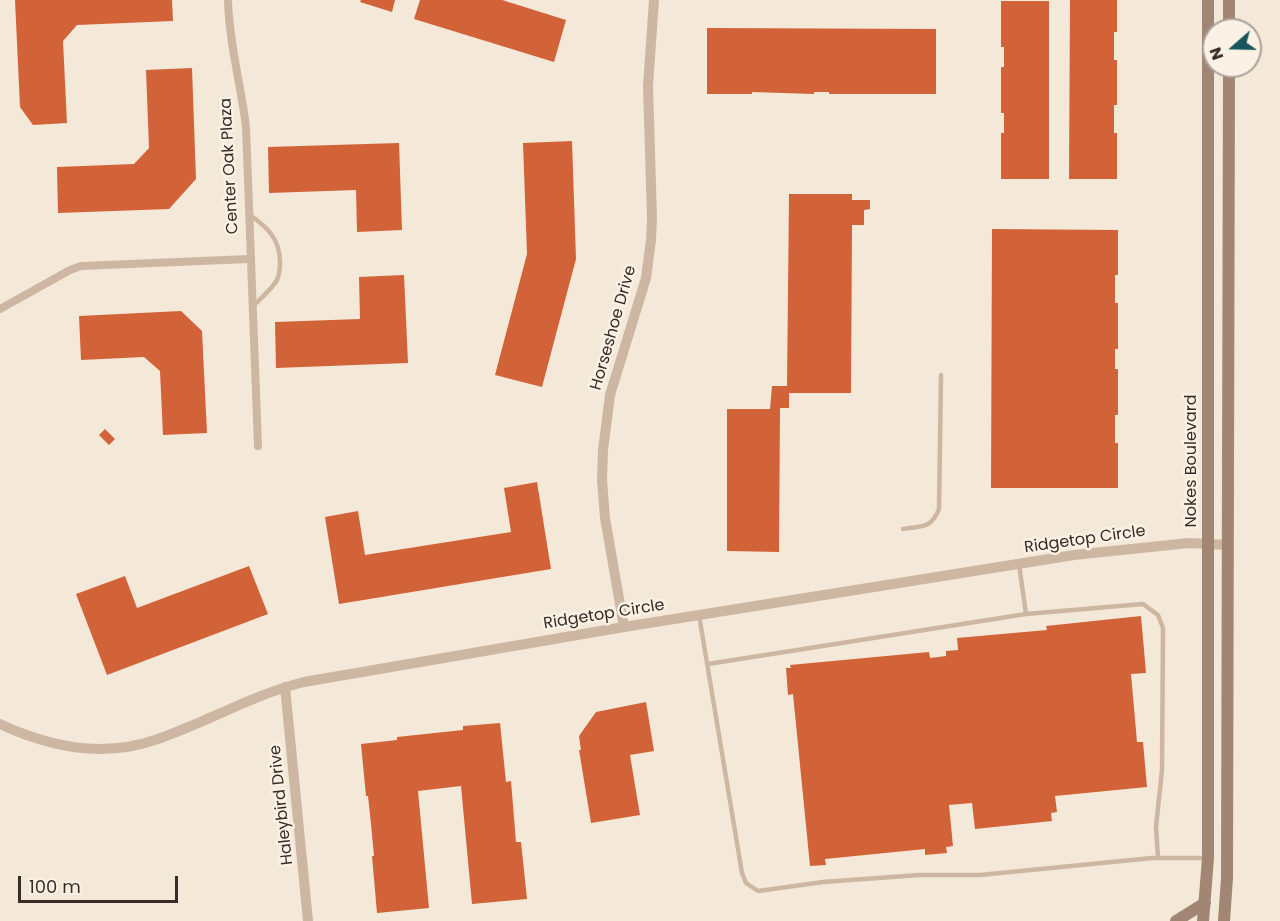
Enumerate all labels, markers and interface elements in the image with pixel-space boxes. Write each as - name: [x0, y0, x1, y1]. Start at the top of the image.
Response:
- north arrow: [1202, 18, 1262, 78]
- text: N: [1204, 44, 1229, 63]
- street label: Center Oak Plaza: [217, 97, 243, 235]
- street label: Horseshoe Drive: [587, 264, 641, 392]
- street label: Nokes Boulevard: [1182, 395, 1202, 527]
- street label: Ridgetop Circle: [1023, 522, 1147, 558]
- street label: Ridgetop Circle: [542, 596, 666, 634]
- street label: Haleybird Drive: [266, 744, 298, 866]
- scale bar: [21, 864, 182, 902]
- text: 100 m: [29, 874, 81, 899]

